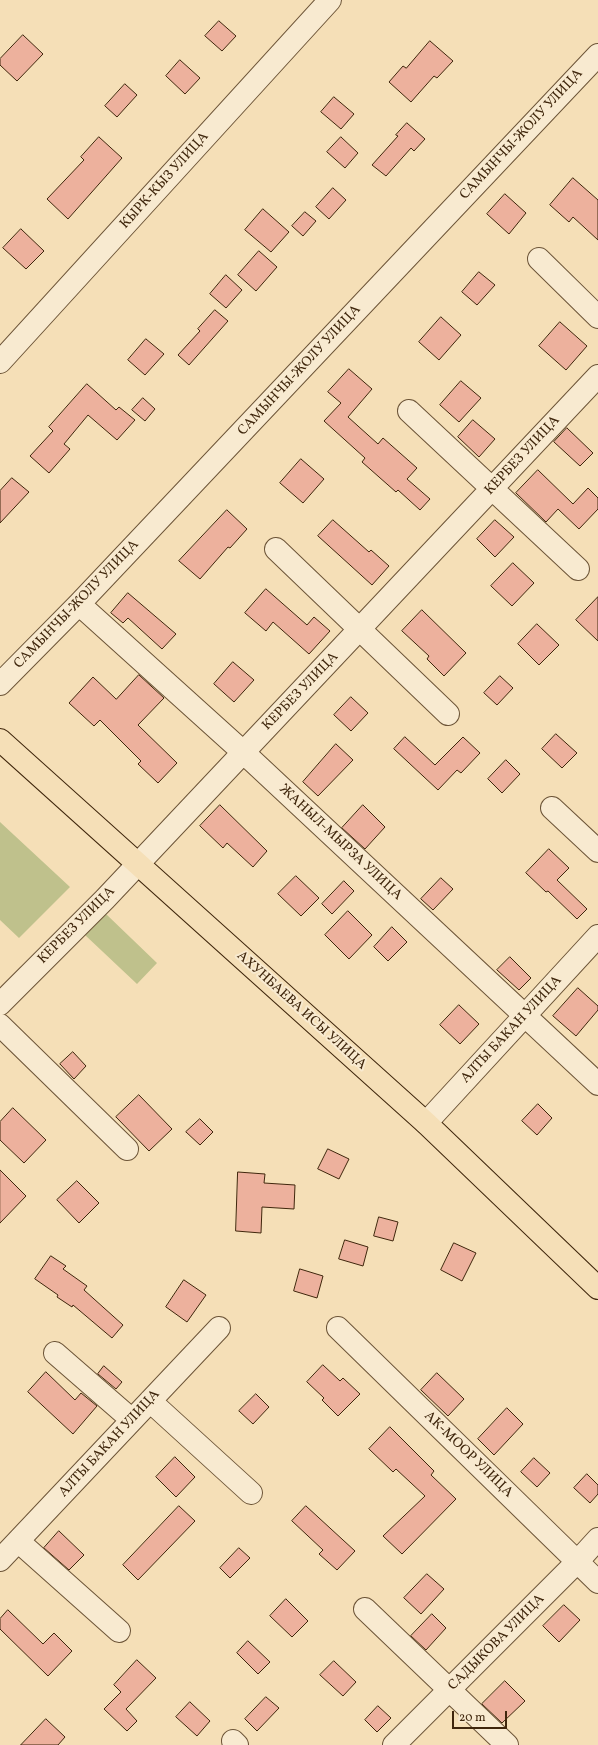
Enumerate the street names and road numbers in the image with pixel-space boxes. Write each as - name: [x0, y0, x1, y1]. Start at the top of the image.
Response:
- street label: САМЫНЧЫ-ЖОЛУ УЛИЦА: [457, 66, 587, 204]
- street label: КЫРК-КЫЗ УЛИЦА: [117, 129, 213, 233]
- street label: САМЫНЧЫ-ЖОЛУ УЛИЦА: [235, 302, 365, 440]
- street label: КЕРБЕЗ УЛИЦА: [482, 413, 564, 499]
- street label: САМЫНЧЫ-ЖОЛУ УЛИЦА: [11, 537, 143, 673]
- street label: КЕРБЕЗ УЛИЦА: [259, 649, 343, 735]
- street label: ЖАНЫЛ-МЫРЗА УЛИЦА: [275, 782, 405, 904]
- street label: КЕРБЕЗ УЛИЦА: [35, 884, 119, 968]
- street label: АХУНБАЕВА ИСЫ УЛИЦА: [233, 948, 369, 1074]
- street label: АЛТЫ БАКАН УЛИЦА: [458, 973, 566, 1087]
- street label: АЛТЫ БАКАН УЛИЦА: [56, 1387, 164, 1501]
- street label: АК-МООР УЛИЦА: [420, 1408, 516, 1502]
- street label: САДЫКОВА УЛИЦА: [445, 1591, 549, 1695]

